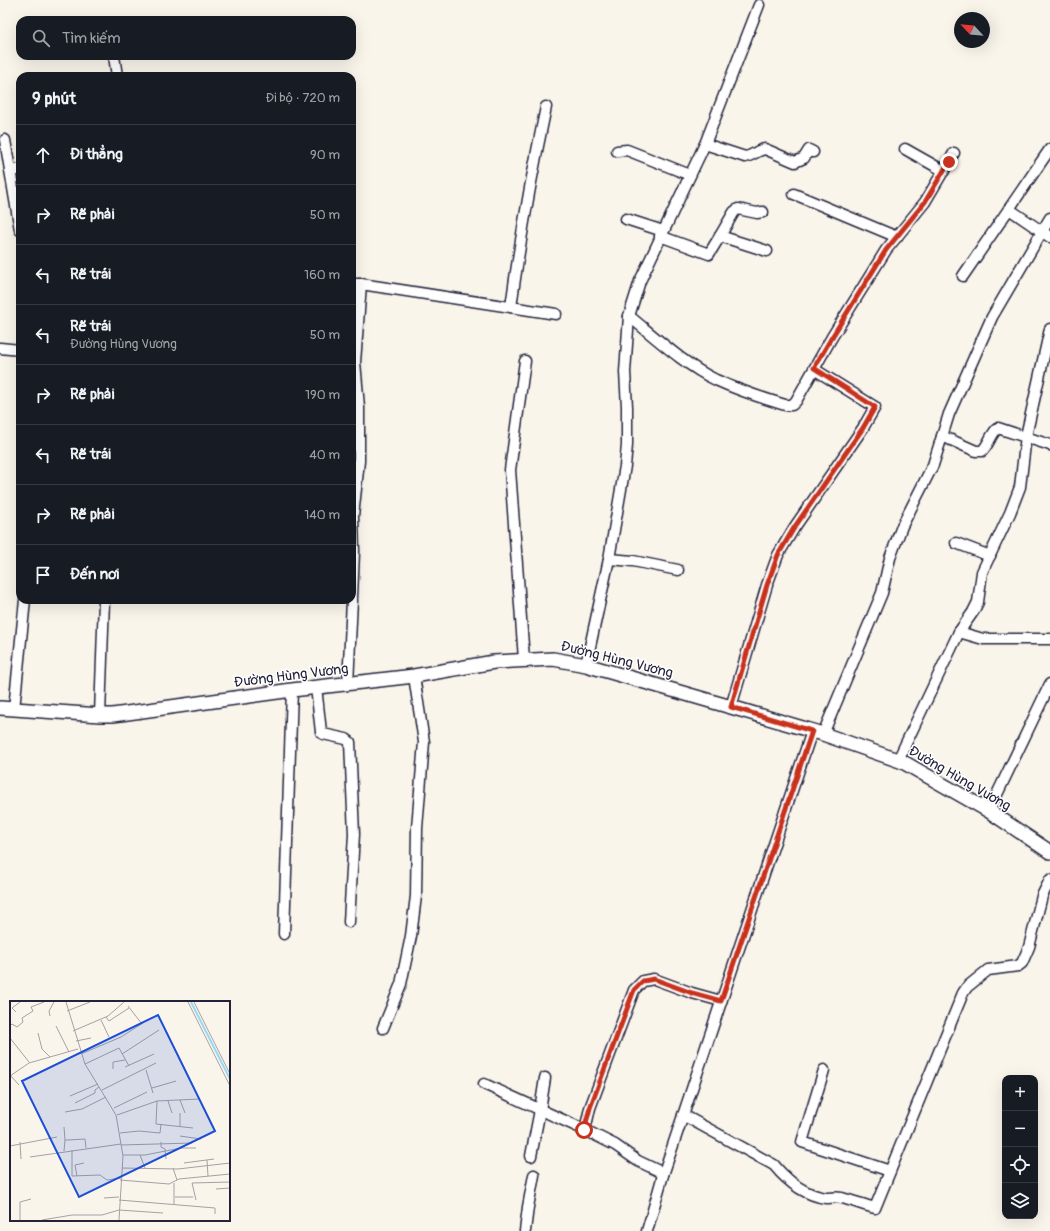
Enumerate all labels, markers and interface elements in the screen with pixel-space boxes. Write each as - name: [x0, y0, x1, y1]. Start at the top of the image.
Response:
- north arrow: [954, 12, 990, 48]
- search box: [16, 16, 356, 60]
- icon: search: [30, 27, 52, 49]
- text: Tìm kiếm: [62, 29, 121, 48]
- text: 9 phút: [32, 88, 76, 109]
- text: Đi bộ · 720 m: [265, 90, 340, 106]
- icon: ahead: [32, 144, 54, 166]
- text: Đi thẳng: [70, 145, 123, 164]
- text: 90 m: [310, 147, 340, 163]
- route end: [940, 153, 958, 171]
- icon: right: [32, 204, 54, 226]
- text: Rẽ phải: [70, 205, 114, 224]
- text: 50 m: [310, 207, 340, 223]
- icon: left: [32, 264, 54, 286]
- text: Rẽ trái: [70, 265, 111, 284]
- text: 160 m: [304, 267, 340, 283]
- text: Rẽ trái: [70, 317, 111, 336]
- icon: left: [32, 324, 54, 346]
- text: 50 m: [310, 327, 340, 343]
- text: Đường Hùng Vương: [70, 336, 177, 352]
- icon: right: [32, 384, 54, 406]
- text: Rẽ phải: [70, 385, 114, 404]
- text: 190 m: [305, 387, 340, 403]
- icon: left: [32, 444, 54, 466]
- text: Rẽ trái: [70, 445, 111, 464]
- text: 40 m: [309, 447, 340, 463]
- icon: right: [32, 504, 54, 526]
- text: Rẽ phải: [70, 505, 114, 524]
- text: 140 m: [304, 507, 340, 523]
- icon: arrive: [32, 564, 54, 586]
- text: Đến nơi: [70, 565, 119, 584]
- street label: Đường Hùng Vương: [559, 637, 675, 682]
- street label: Đường Hùng Vương: [233, 660, 349, 691]
- street label: Đường Hùng Vương: [906, 742, 1014, 815]
- inset map: [10, 1001, 230, 1221]
- map controls: [1002, 1075, 1038, 1219]
- button: +: [1002, 1075, 1038, 1111]
- button: −: [1002, 1111, 1038, 1147]
- route start: [575, 1121, 593, 1139]
- button: locate: [1002, 1147, 1038, 1183]
- button: layers: [1002, 1183, 1038, 1219]

